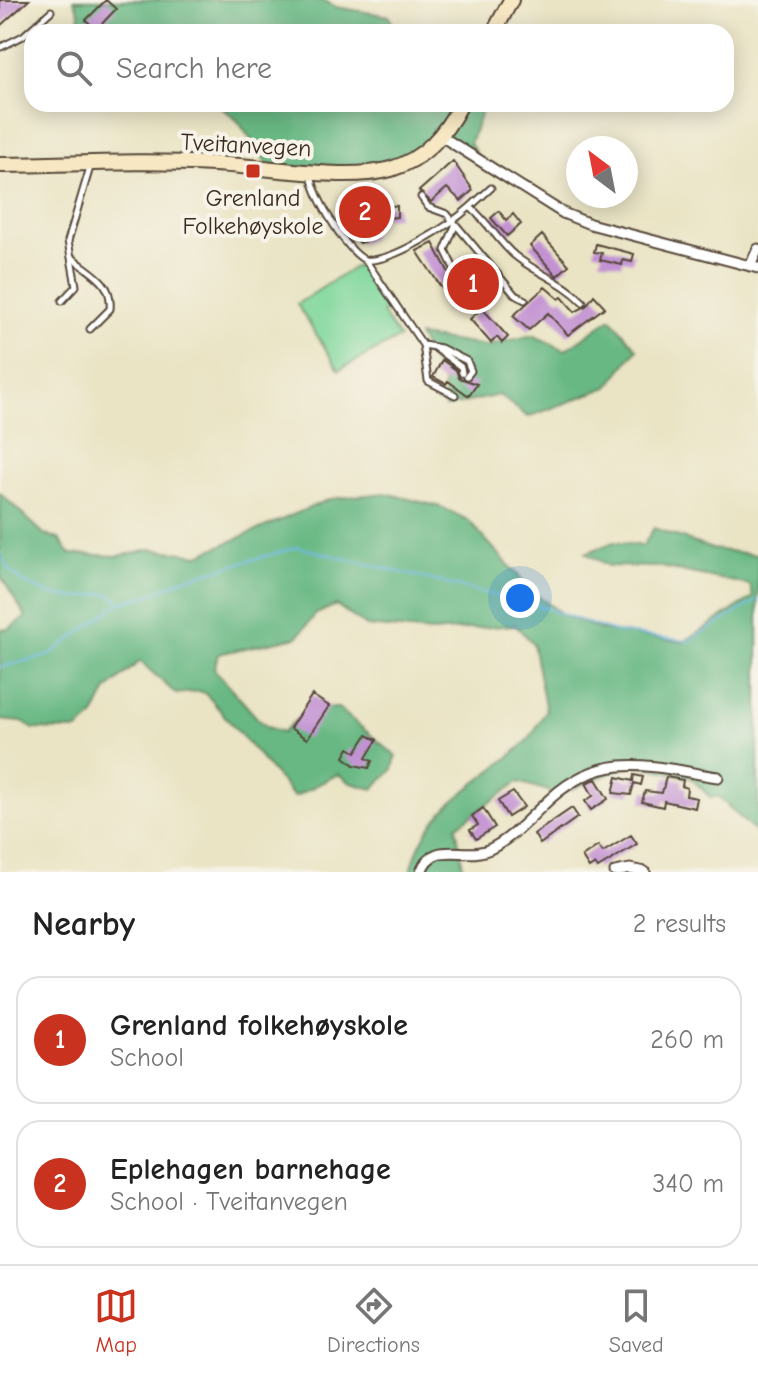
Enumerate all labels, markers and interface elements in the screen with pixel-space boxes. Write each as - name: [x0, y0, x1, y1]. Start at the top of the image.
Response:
- search box: [24, 24, 734, 112]
- icon: search: [52, 46, 96, 90]
- text: Search here: [116, 51, 272, 86]
- street label: Tveitanvegen: [180, 128, 312, 162]
- north arrow: [566, 136, 638, 208]
- marker: Grenland Folkehøyskole: [244, 162, 262, 180]
- pin: 2: [339, 182, 391, 242]
- place label: Grenland Folkehøyskole: [183, 184, 323, 240]
- pin: 1: [447, 254, 499, 314]
- your location: [500, 578, 540, 618]
- text: Nearby: [32, 904, 135, 944]
- text: 2 results: [633, 909, 726, 939]
- text: Grenland folkehøyskole: [110, 1008, 408, 1043]
- text: 1: [55, 1025, 65, 1055]
- text: 260 m: [650, 1025, 724, 1055]
- text: School: [110, 1043, 184, 1073]
- text: Eplehagen barnehage: [110, 1152, 391, 1187]
- text: 2: [54, 1169, 66, 1199]
- text: 340 m: [652, 1169, 724, 1199]
- text: School · Tveitanvegen: [110, 1187, 348, 1217]
- tab: Map: [94, 1284, 138, 1358]
- tab: Directions: [327, 1284, 420, 1358]
- tab: Saved: [609, 1284, 664, 1358]

